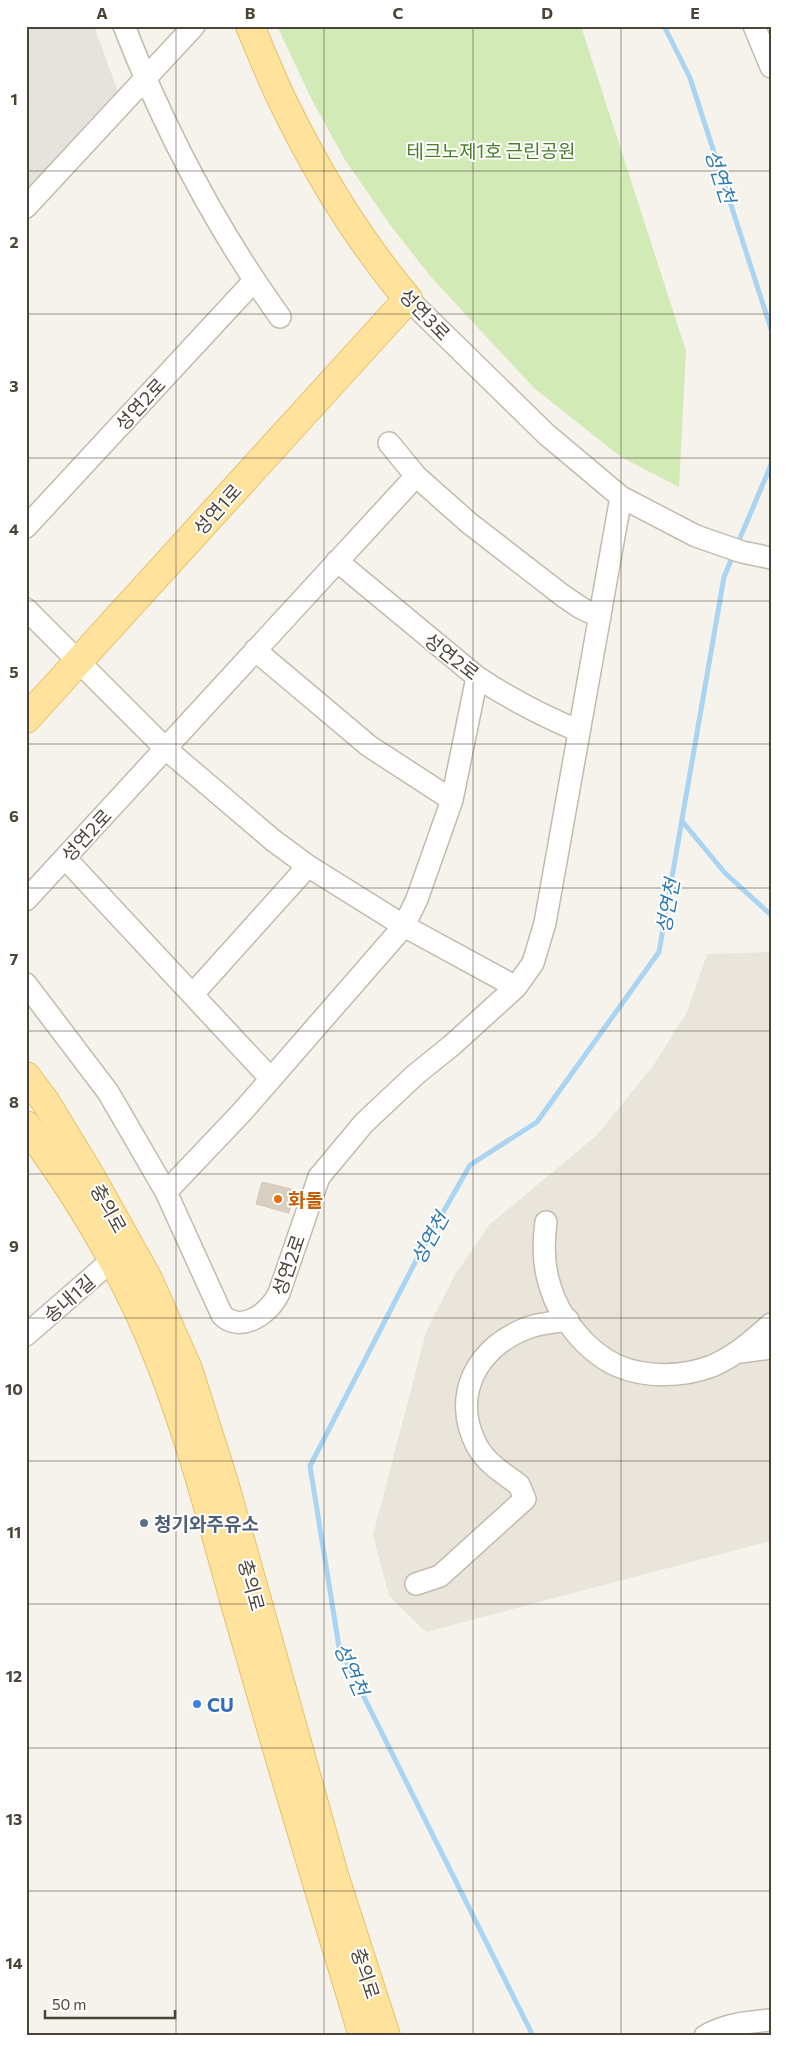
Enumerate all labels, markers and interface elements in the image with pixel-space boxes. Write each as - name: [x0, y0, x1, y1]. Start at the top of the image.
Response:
- text: A: [96, 3, 108, 22]
- text: B: [245, 3, 256, 22]
- text: C: [393, 3, 404, 22]
- text: D: [541, 3, 553, 22]
- text: E: [690, 3, 700, 22]
- text: 1: [10, 89, 18, 108]
- park label: 테크노제1호 근린공원: [406, 139, 576, 162]
- water label: 성연천: [701, 146, 742, 208]
- text: 2: [9, 232, 19, 251]
- street label: 성연3로: [395, 283, 455, 345]
- street label: 성연2로: [110, 373, 170, 435]
- text: 3: [9, 376, 19, 395]
- street label: 성연1로: [188, 479, 246, 539]
- text: 4: [9, 519, 19, 538]
- street label: 성연2로: [420, 628, 484, 684]
- text: 5: [9, 662, 19, 681]
- street label: 성연2로: [56, 804, 116, 866]
- text: 6: [9, 806, 19, 825]
- water label: 성연천: [650, 874, 684, 935]
- text: 7: [10, 949, 19, 968]
- text: 8: [9, 1092, 19, 1111]
- street label: 충의로: [86, 1179, 132, 1237]
- place label: 화돌: [288, 1188, 323, 1211]
- marker: 화돌: [272, 1193, 284, 1205]
- water label: 성연천: [405, 1206, 454, 1268]
- street label: 성연2로: [267, 1231, 309, 1299]
- text: 9: [9, 1236, 19, 1255]
- street label: 송내1길: [39, 1269, 99, 1327]
- text: 10: [5, 1379, 23, 1398]
- place label: 청기와주유소: [154, 1512, 259, 1535]
- marker: 청기와주유소: [138, 1517, 150, 1529]
- text: 11: [7, 1522, 21, 1541]
- street label: 충의로: [234, 1557, 270, 1613]
- water label: 성연천: [330, 1639, 375, 1701]
- text: 12: [6, 1666, 22, 1685]
- place label: CU: [207, 1693, 234, 1716]
- marker: CU: [191, 1698, 203, 1710]
- text: 13: [6, 1809, 22, 1828]
- street label: 충의로: [347, 1945, 385, 2001]
- text: 14: [5, 1953, 23, 1972]
- scale bar: [45, 1987, 175, 2019]
- text: 50 m: [52, 1995, 86, 2013]

